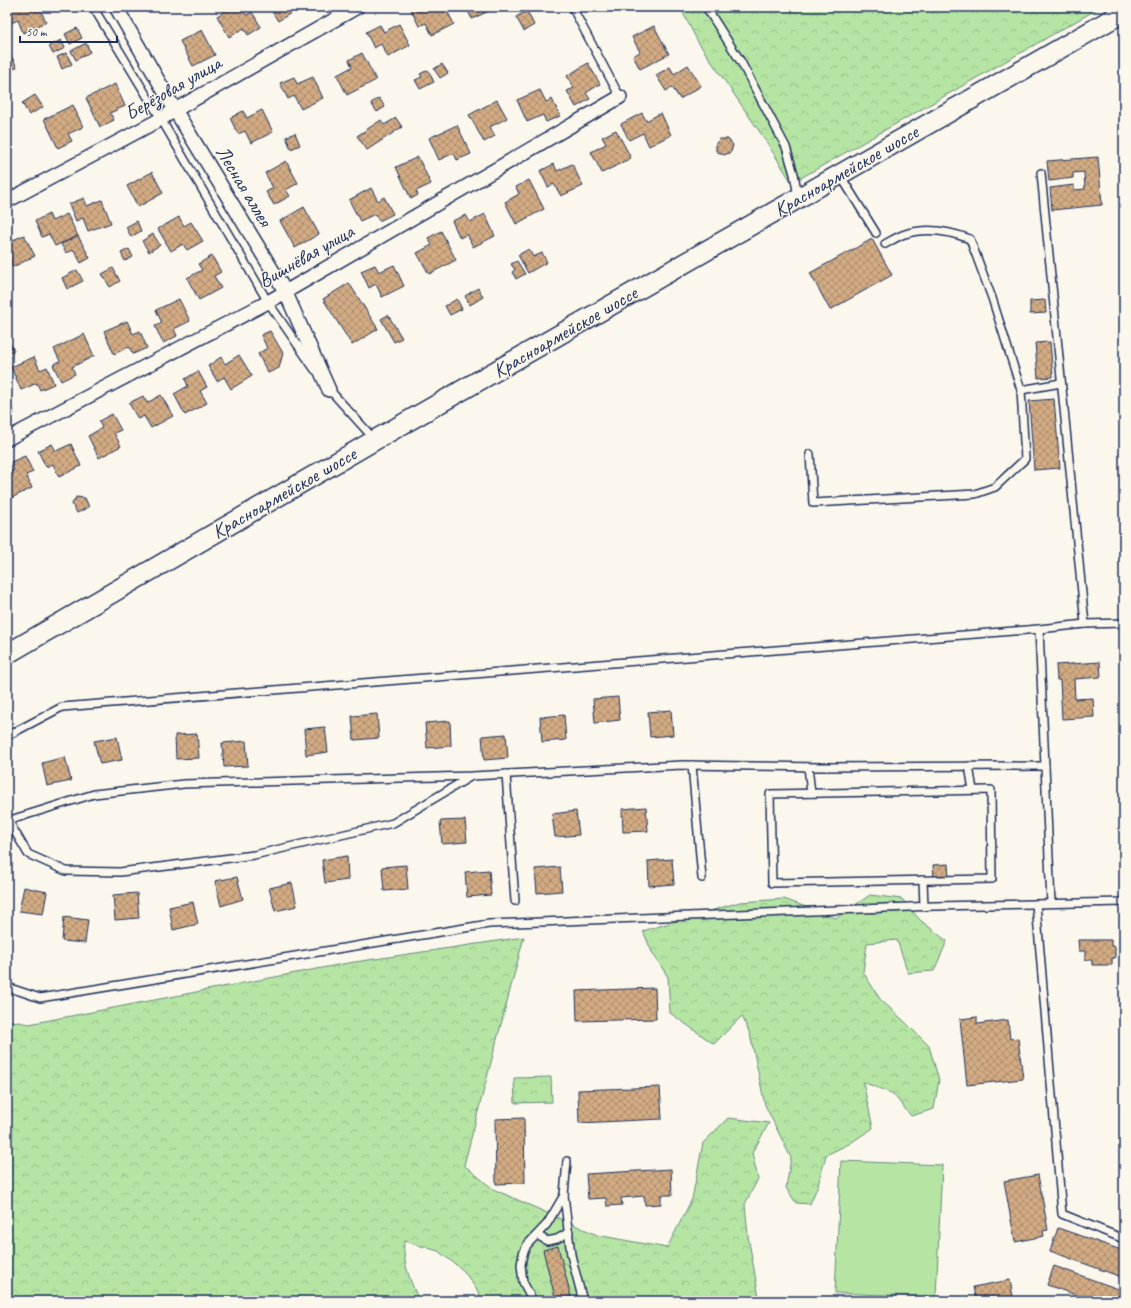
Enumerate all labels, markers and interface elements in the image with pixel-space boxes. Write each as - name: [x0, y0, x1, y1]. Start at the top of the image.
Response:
- scale bar: [20, 18, 117, 44]
- text: 50 m: [26, 24, 48, 40]
- street label: Берёзовая улица: [120, 49, 228, 126]
- street label: Красноармейское шоссе: [769, 119, 924, 222]
- street label: Лесная аллея: [210, 141, 279, 233]
- street label: Вишнёвая улица: [254, 218, 360, 293]
- street label: Красноармейское шоссе: [488, 280, 643, 383]
- street label: Красноармейское шоссе: [207, 441, 362, 544]

